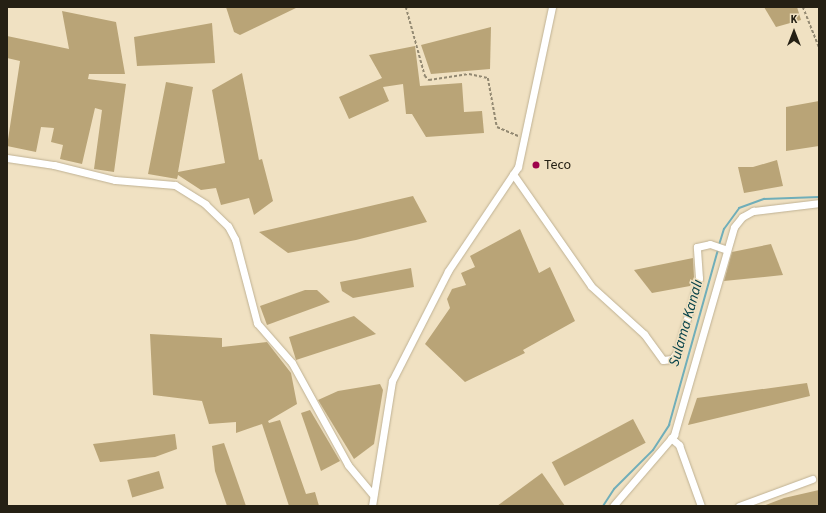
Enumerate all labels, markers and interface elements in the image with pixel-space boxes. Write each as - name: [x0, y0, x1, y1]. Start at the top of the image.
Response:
- north arrow: [774, 12, 814, 52]
- text: K: [791, 12, 797, 27]
- place label: Teco: [544, 157, 571, 173]
- marker: Teco: [531, 160, 541, 170]
- water label: Sulama Kanalı: [665, 277, 707, 369]

